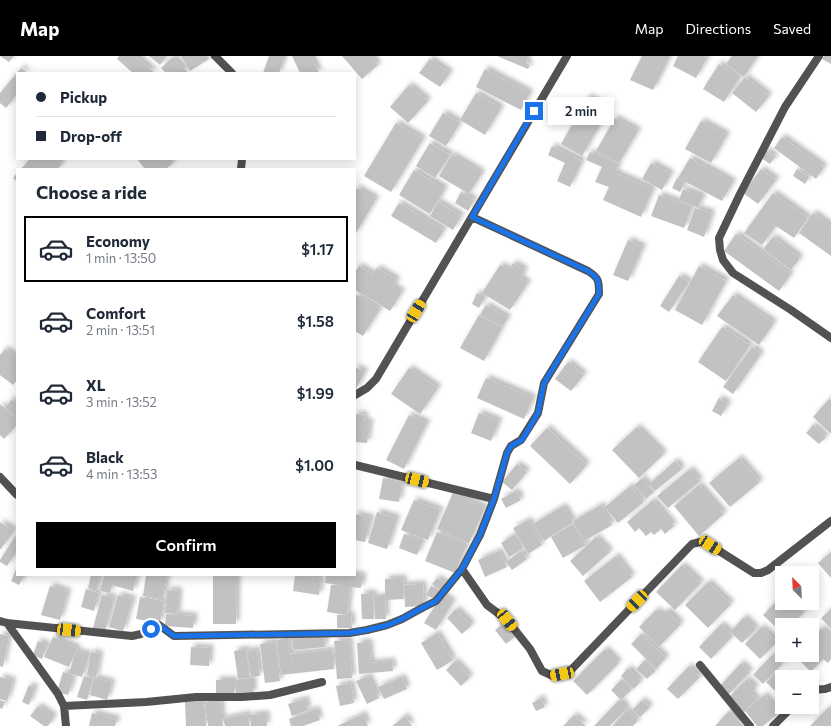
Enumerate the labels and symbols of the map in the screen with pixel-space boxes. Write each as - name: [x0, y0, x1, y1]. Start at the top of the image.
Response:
- callout: 2 min: [548, 97, 614, 125]
- route end: [525, 102, 543, 120]
- car: [405, 298, 427, 324]
- car: [404, 471, 430, 489]
- car: [697, 533, 723, 557]
- north arrow: [775, 566, 819, 610]
- car: [624, 588, 650, 614]
- car: [495, 607, 519, 633]
- route start: [142, 620, 160, 638]
- car: [56, 623, 82, 637]
- car: [549, 666, 575, 682]

